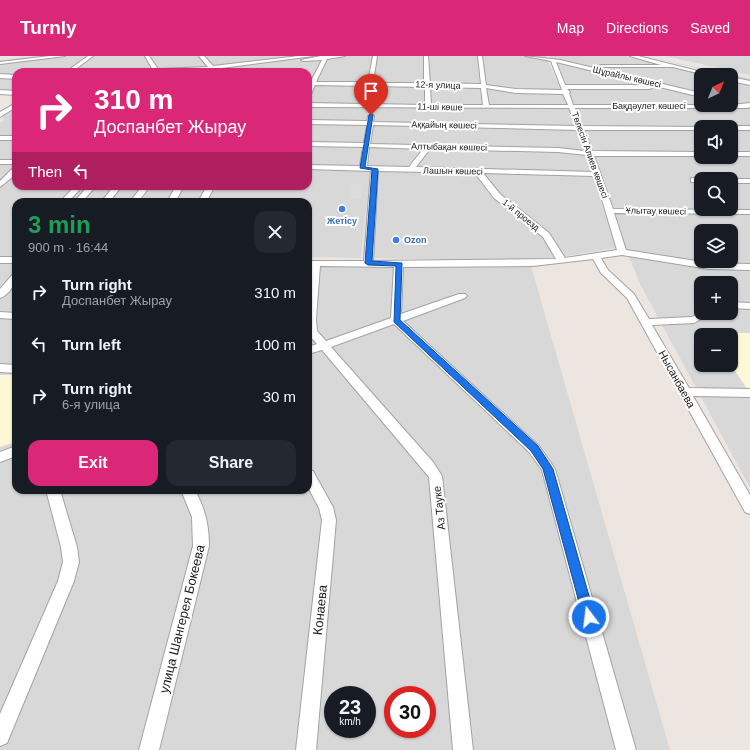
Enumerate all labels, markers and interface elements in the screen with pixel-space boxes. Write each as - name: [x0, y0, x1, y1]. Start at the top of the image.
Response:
- text: Turnly: [20, 17, 77, 38]
- text: Map: [557, 20, 584, 36]
- text: Directions: [606, 20, 668, 36]
- text: Saved: [690, 20, 730, 36]
- street label: Шұрайлы көшесі: [592, 64, 662, 90]
- north arrow: [694, 68, 738, 112]
- map controls: [694, 68, 738, 372]
- pin: [354, 74, 388, 115]
- street label: 12-я улица: [415, 79, 461, 91]
- icon: arrive: [360, 80, 382, 102]
- icon: right: [28, 84, 80, 136]
- text: 310 m: [94, 84, 173, 115]
- street label: Бақдәулет көшесi: [612, 101, 686, 111]
- street label: 11-ші көше: [417, 102, 463, 112]
- street label: Төлесін Алиев көшесі: [570, 111, 610, 199]
- text: Доспанбет Жырау: [94, 117, 246, 137]
- street label: Аққайың көшесі: [411, 119, 477, 131]
- button: sound: [694, 120, 738, 164]
- street label: Алтыбақан көшесі: [411, 141, 487, 153]
- icon: left: [70, 160, 92, 182]
- text: Then: [28, 163, 62, 180]
- street label: Лашын көшесі: [423, 165, 483, 177]
- button: search: [694, 172, 738, 216]
- street label: 1-й проезд: [501, 197, 542, 233]
- marker: Жетісу: [337, 204, 347, 214]
- street label: Ұлытау көшесi: [626, 205, 686, 217]
- text: 3 min: [28, 211, 91, 238]
- button: close: [254, 211, 296, 253]
- place label: Жетісу: [326, 216, 357, 226]
- button: layers: [694, 224, 738, 268]
- marker: Ozon: [391, 235, 401, 245]
- place label: Ozon: [404, 235, 427, 245]
- text: 900 m · 16:44: [28, 240, 108, 255]
- text: Turn right: [62, 276, 132, 293]
- button: +: [694, 276, 738, 320]
- icon: right: [28, 281, 50, 303]
- text: 310 m: [254, 284, 296, 301]
- text: Доспанбет Жырау: [62, 293, 172, 308]
- button: −: [694, 328, 738, 372]
- icon: left: [28, 333, 50, 355]
- text: Turn left: [62, 336, 121, 353]
- text: 100 m: [254, 336, 296, 353]
- street label: Нысанбаева: [656, 348, 698, 411]
- text: Turn right: [62, 380, 132, 397]
- icon: right: [28, 385, 50, 407]
- text: 30 m: [263, 388, 296, 405]
- text: 6-я улица: [62, 397, 120, 412]
- button: Exit: [28, 440, 158, 486]
- button: Share: [166, 440, 296, 486]
- street label: Аз Тауке: [431, 485, 447, 531]
- street label: улица Шангерея Бокеева: [156, 542, 208, 695]
- street label: Конаева: [310, 583, 330, 636]
- position arrow: [568, 596, 610, 638]
- speed limit sign: 30: [384, 686, 436, 738]
- text: 23: [339, 696, 361, 718]
- text: km/h: [339, 716, 361, 727]

